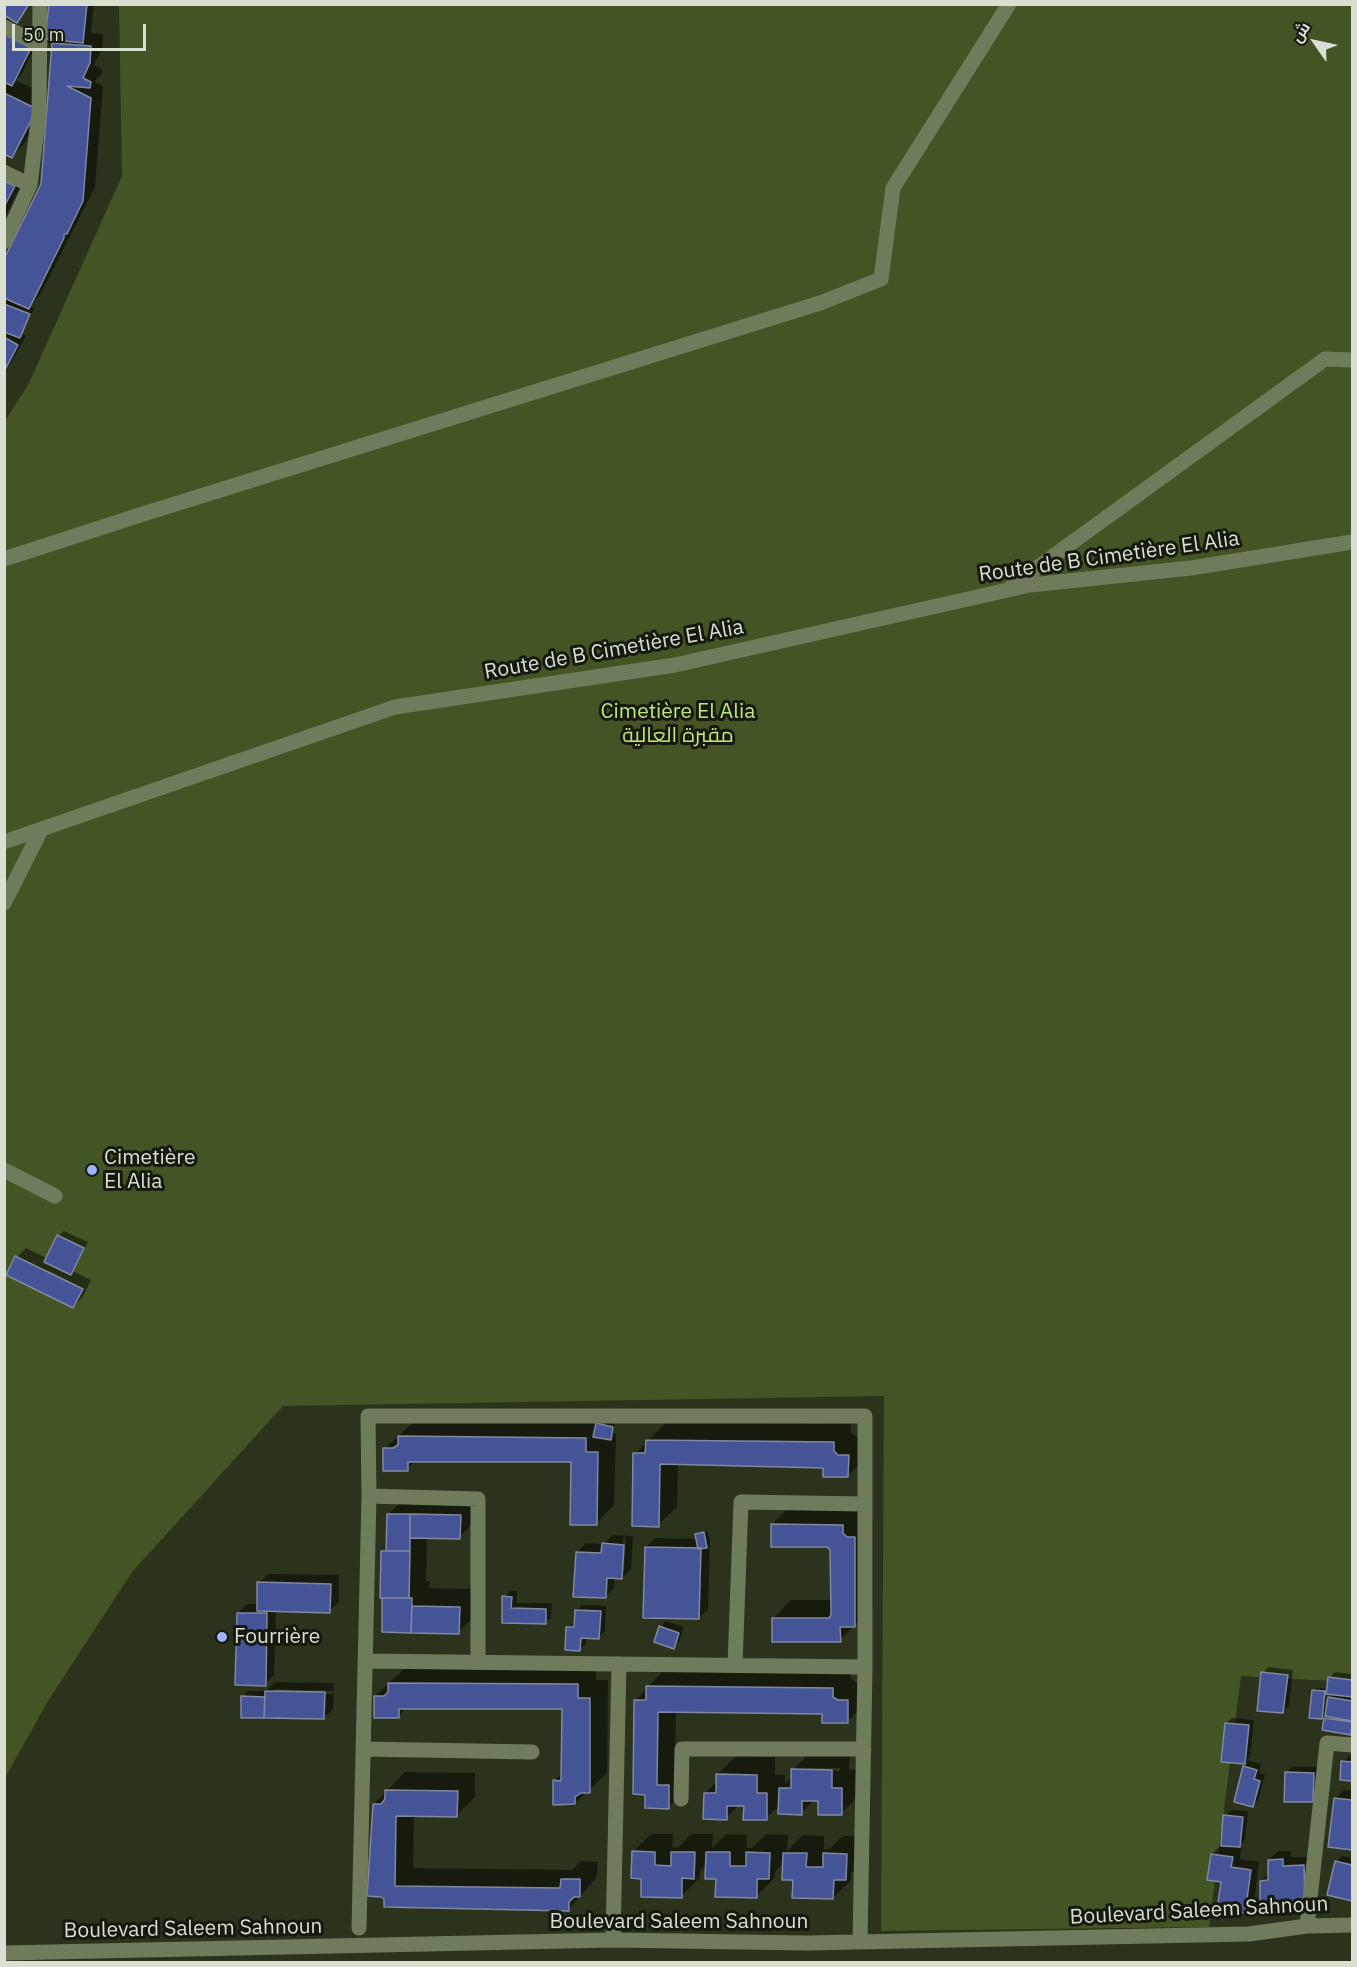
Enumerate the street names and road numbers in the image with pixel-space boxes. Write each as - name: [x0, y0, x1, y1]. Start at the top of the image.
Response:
- street label: Route de B Cimetière El Alia: [977, 526, 1241, 588]
- street label: Route de B Cimetière El Alia: [482, 615, 746, 685]
- street label: Boulevard Saleem Sahnoun: [1069, 1892, 1329, 1930]
- street label: Boulevard Saleem Sahnoun: [550, 1909, 808, 1935]
- street label: Boulevard Saleem Sahnoun: [63, 1914, 323, 1944]

